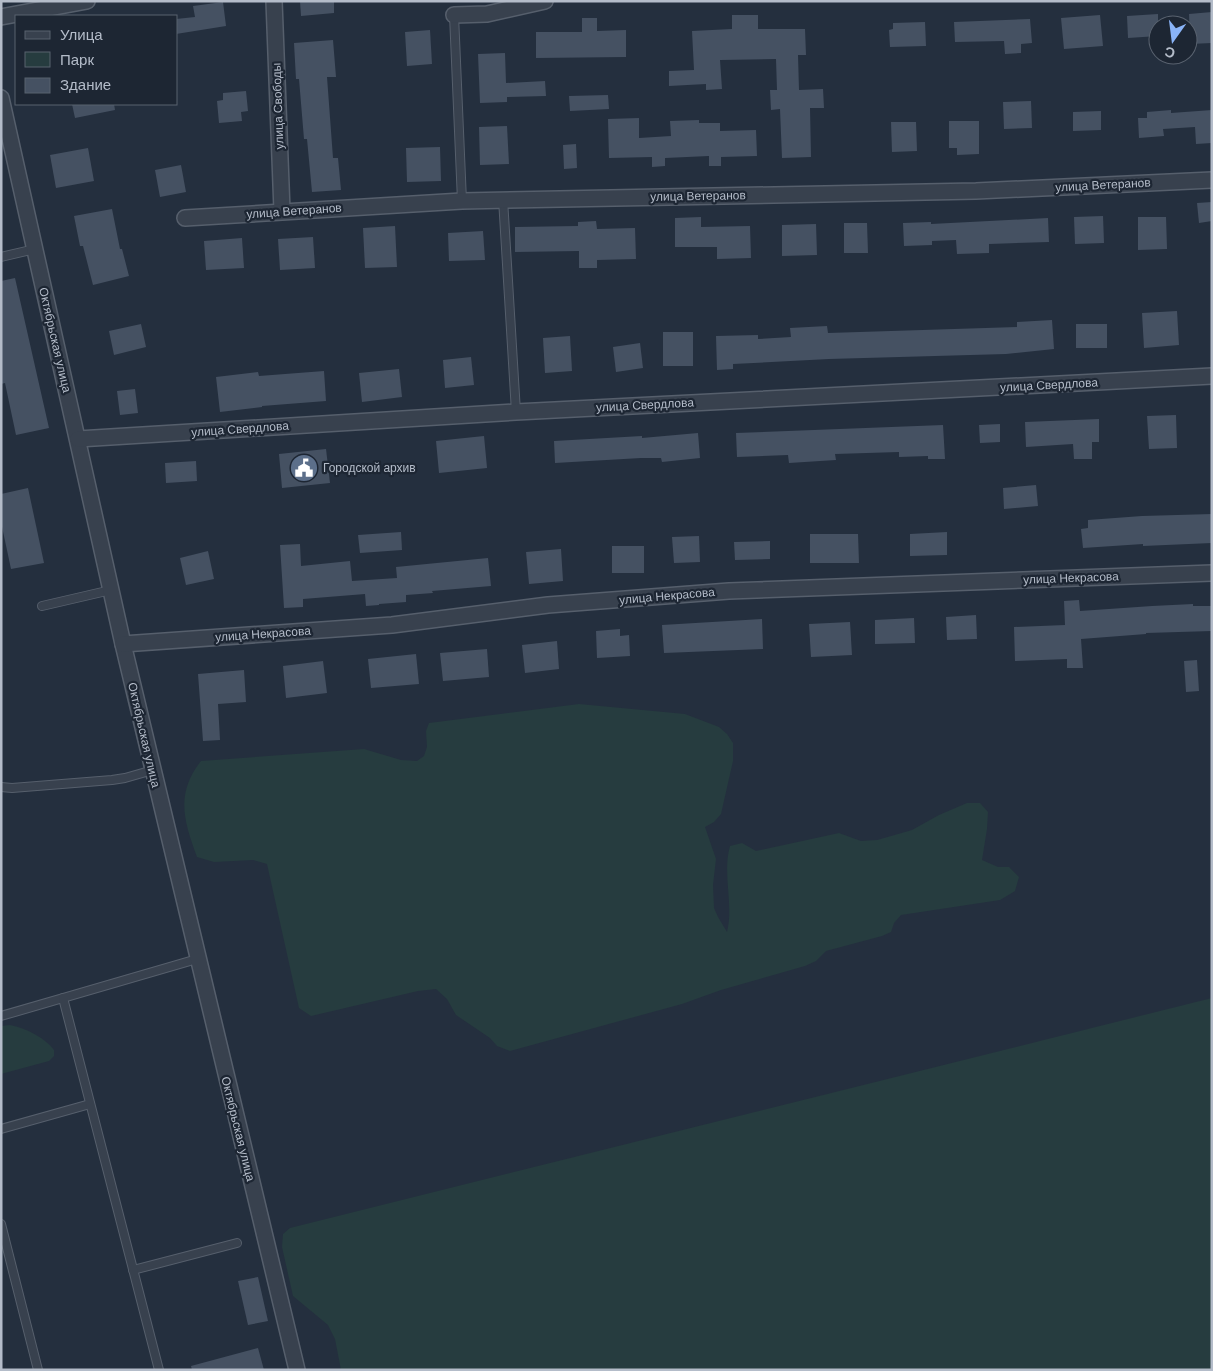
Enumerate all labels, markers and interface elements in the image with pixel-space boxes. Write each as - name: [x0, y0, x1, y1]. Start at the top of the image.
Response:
- legend: [15, 15, 178, 105]
- north arrow: [1148, 15, 1198, 65]
- text: Улица: [60, 25, 103, 45]
- text: С: [1163, 43, 1177, 63]
- text: Парк: [60, 50, 94, 70]
- street label: улица Свободы: [268, 62, 288, 150]
- text: Здание: [60, 75, 111, 95]
- street label: улица Ветеранов: [1055, 175, 1151, 195]
- street label: улица Ветеранов: [650, 187, 746, 205]
- street label: улица Ветеранов: [246, 200, 342, 222]
- street label: Октябрьская улица: [35, 286, 75, 394]
- street label: улица Свердлова: [1000, 374, 1099, 396]
- street label: улица Свердлова: [596, 394, 695, 416]
- street label: улица Свердлова: [191, 418, 290, 440]
- public building icon: Городской архив: [289, 453, 319, 483]
- place label: Городской архив: [323, 460, 416, 476]
- street label: улица Некрасова: [1023, 568, 1119, 588]
- street label: улица Некрасова: [619, 584, 716, 608]
- street label: улица Некрасова: [215, 623, 312, 645]
- street label: Октябрьская улица: [124, 681, 164, 789]
- street label: Октябрьская улица: [217, 1075, 259, 1183]

